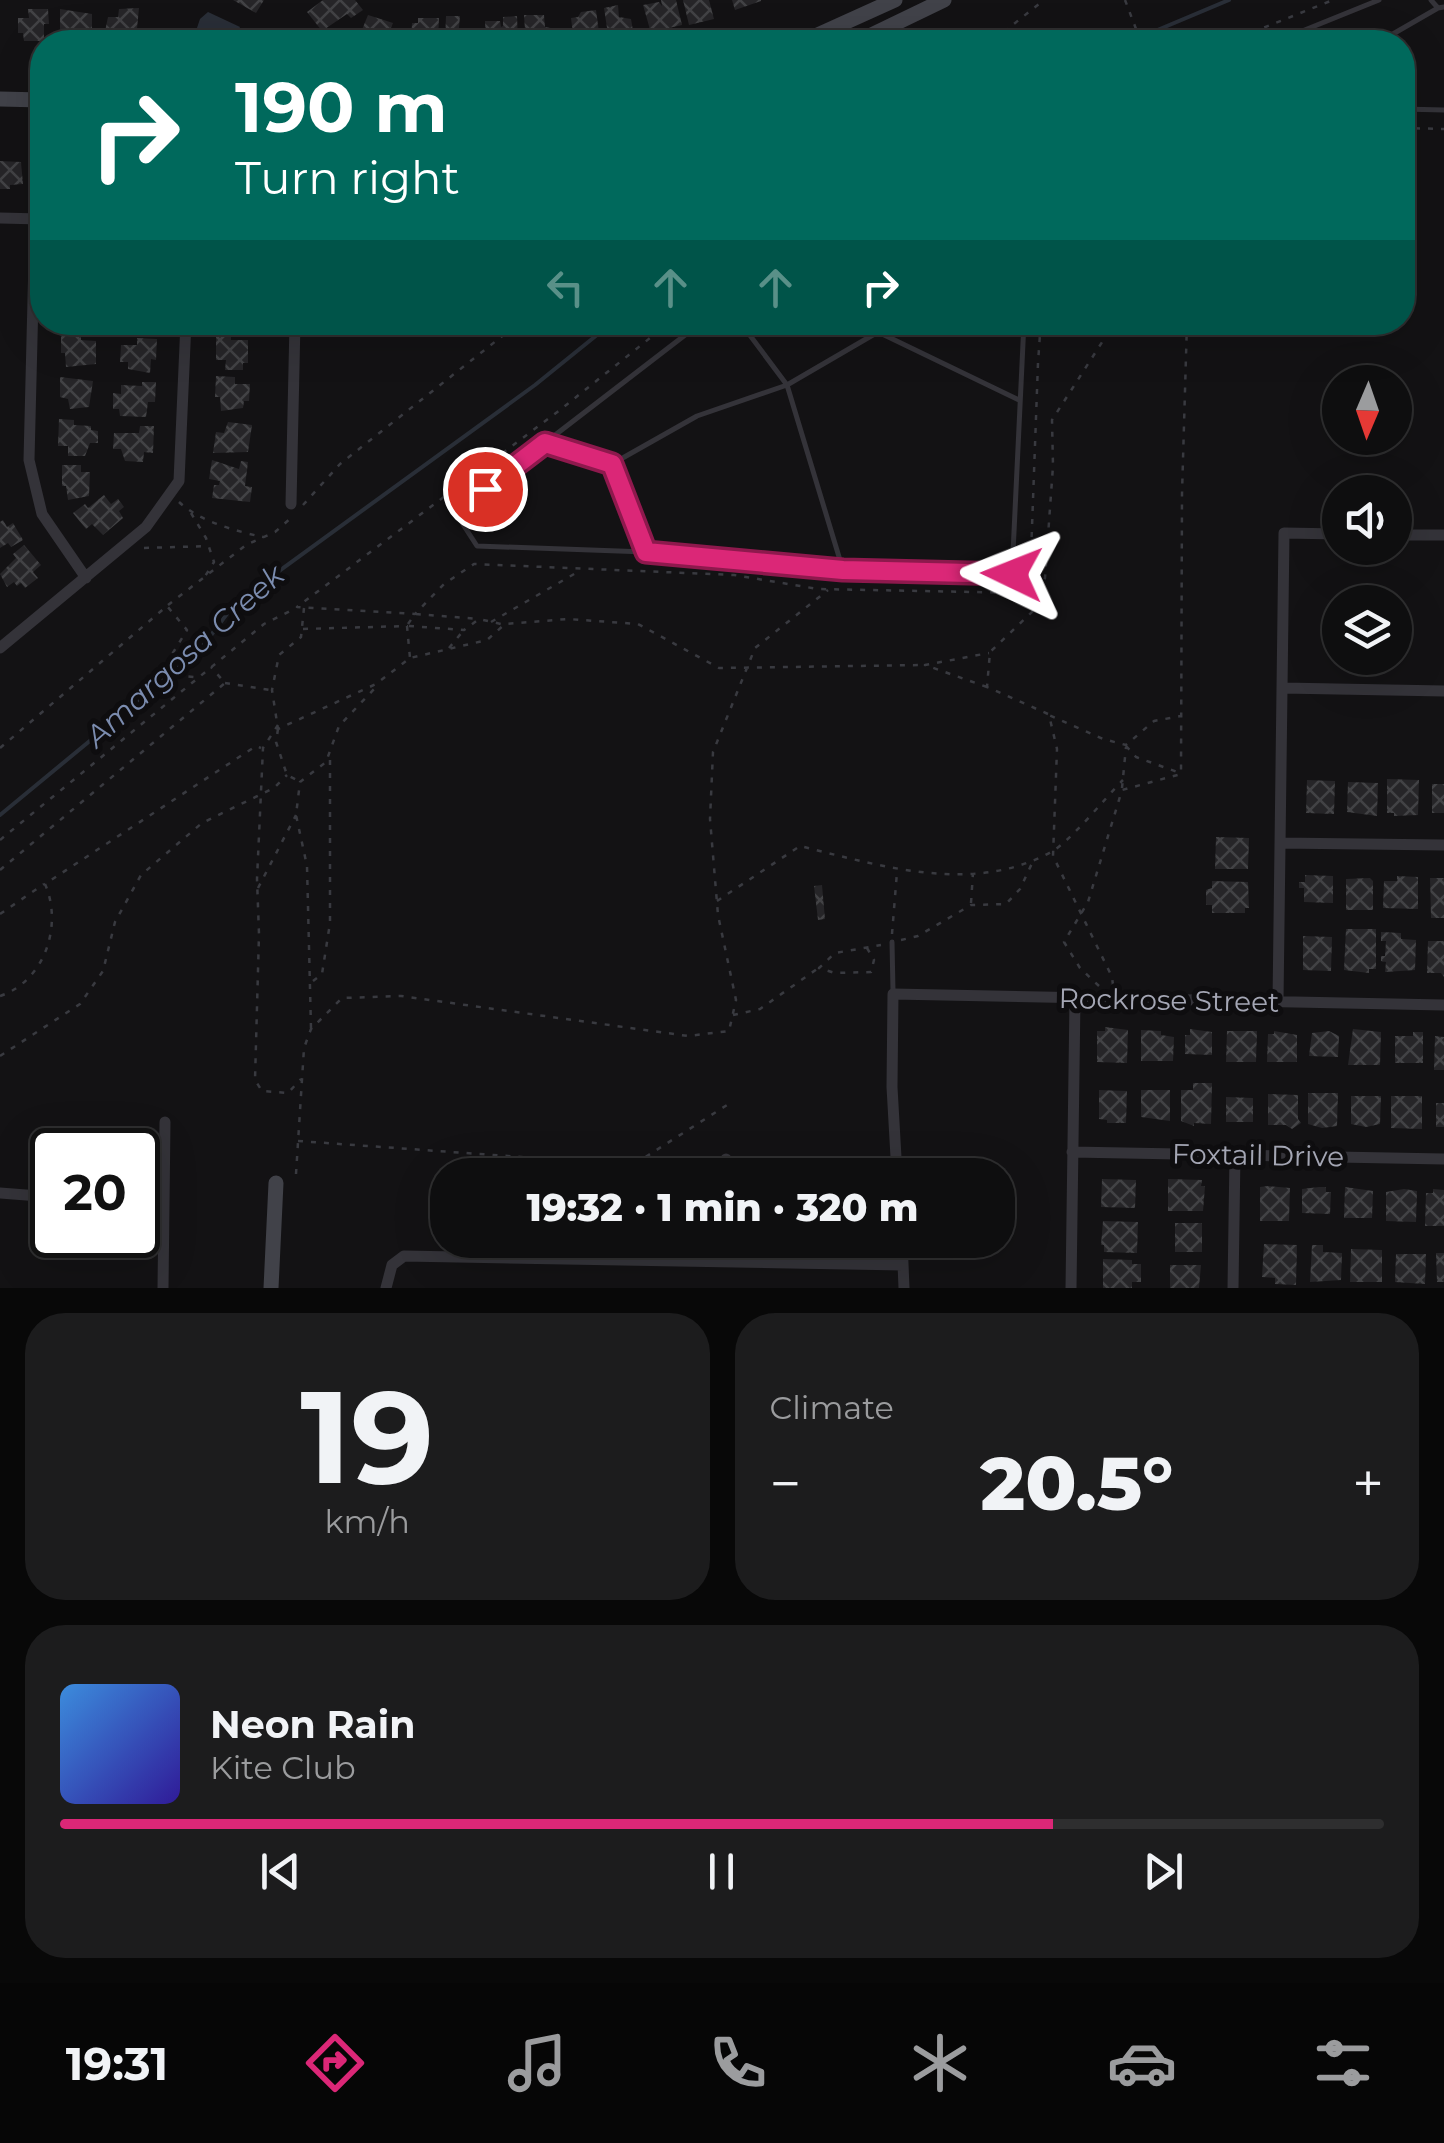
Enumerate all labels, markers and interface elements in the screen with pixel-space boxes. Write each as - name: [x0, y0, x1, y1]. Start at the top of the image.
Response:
- text: 190 m: [235, 64, 448, 150]
- icon: right: [70, 70, 200, 200]
- text: Turn right: [235, 150, 460, 205]
- icon: left: [538, 260, 593, 315]
- icon: ahead: [643, 260, 698, 315]
- icon: ahead: [748, 260, 803, 315]
- icon: right: [853, 260, 908, 315]
- north arrow: [1322, 365, 1412, 455]
- map controls: [1322, 365, 1412, 675]
- pin: [443, 447, 528, 532]
- icon: arrive: [458, 462, 513, 517]
- button: sound: [1322, 475, 1412, 565]
- position arrow: [960, 522, 1064, 626]
- water label: Amargosa Creek: [76, 556, 293, 756]
- button: layers: [1322, 585, 1412, 675]
- street label: Rockrose Street: [1058, 981, 1280, 1019]
- speed limit sign: 20: [30, 1128, 160, 1258]
- street label: Foxtail Drive: [1172, 1136, 1344, 1174]
- text: 19:32 · 1 min · 320 m: [527, 1184, 918, 1231]
- text: 19: [300, 1357, 434, 1516]
- text: Climate: [770, 1388, 894, 1427]
- text: 20.5°: [980, 1437, 1173, 1529]
- text: −: [770, 1450, 801, 1517]
- text: +: [1352, 1450, 1384, 1517]
- text: km/h: [325, 1502, 410, 1541]
- text: Neon Rain: [210, 1701, 415, 1748]
- text: Kite Club: [210, 1748, 356, 1787]
- icon: previous: [253, 1844, 308, 1899]
- icon: pause: [694, 1844, 749, 1899]
- icon: next: [1136, 1844, 1191, 1899]
- icon: directions: [300, 2028, 370, 2098]
- icon: music: [502, 2028, 572, 2098]
- icon: phone: [703, 2028, 773, 2098]
- icon: climate: [905, 2028, 975, 2098]
- icon: car: [1107, 2028, 1177, 2098]
- icon: filters: [1308, 2028, 1378, 2098]
- text: 19:31: [66, 2036, 168, 2091]

